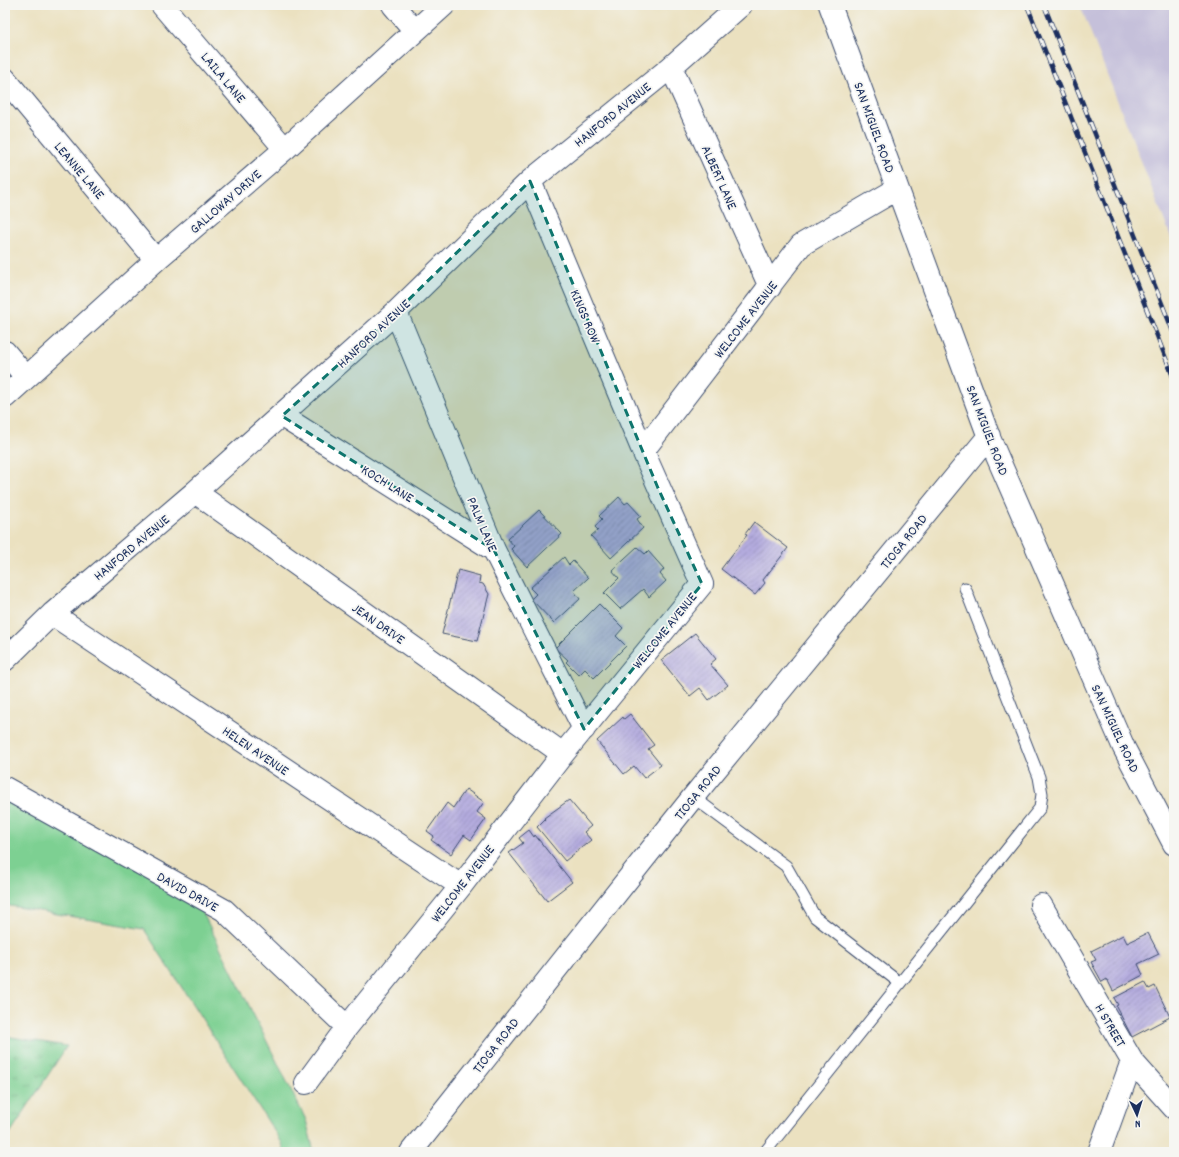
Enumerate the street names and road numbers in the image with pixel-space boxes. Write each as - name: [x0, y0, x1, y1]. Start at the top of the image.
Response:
- street label: LAILA LANE: [195, 49, 250, 109]
- street label: HANFORD AVENUE: [570, 78, 657, 153]
- street label: SAN MIGUEL ROAD: [847, 79, 899, 176]
- street label: LEANNE LANE: [48, 138, 109, 205]
- street label: ALBERT LANE: [695, 142, 742, 214]
- street label: GALLOWAY DRIVE: [186, 165, 267, 239]
- street label: WELCOME AVENUE: [710, 277, 784, 363]
- street label: KINGS ROW: [564, 287, 605, 348]
- street label: HANFORD AVENUE: [333, 295, 416, 374]
- street label: SAN MIGUEL ROAD: [960, 383, 1013, 479]
- street label: KOCH LANE: [357, 461, 418, 509]
- street label: PALM LANE: [461, 494, 502, 556]
- street label: HANFORD AVENUE: [90, 510, 175, 586]
- street label: TIOGA ROAD: [876, 510, 933, 574]
- street label: WELCOME AVENUE: [628, 588, 703, 674]
- street label: JEAN DRIVE: [347, 599, 409, 651]
- street label: SAN MIGUEL ROAD: [1085, 681, 1143, 776]
- street label: HELEN AVENUE: [218, 722, 293, 782]
- street label: TIOGA ROAD: [670, 761, 727, 825]
- street label: WELCOME AVENUE: [427, 841, 501, 927]
- street label: DAVID DRIVE: [153, 868, 222, 918]
- street label: H STREET: [1089, 1001, 1130, 1052]
- street label: TIOGA ROAD: [468, 1014, 525, 1078]

